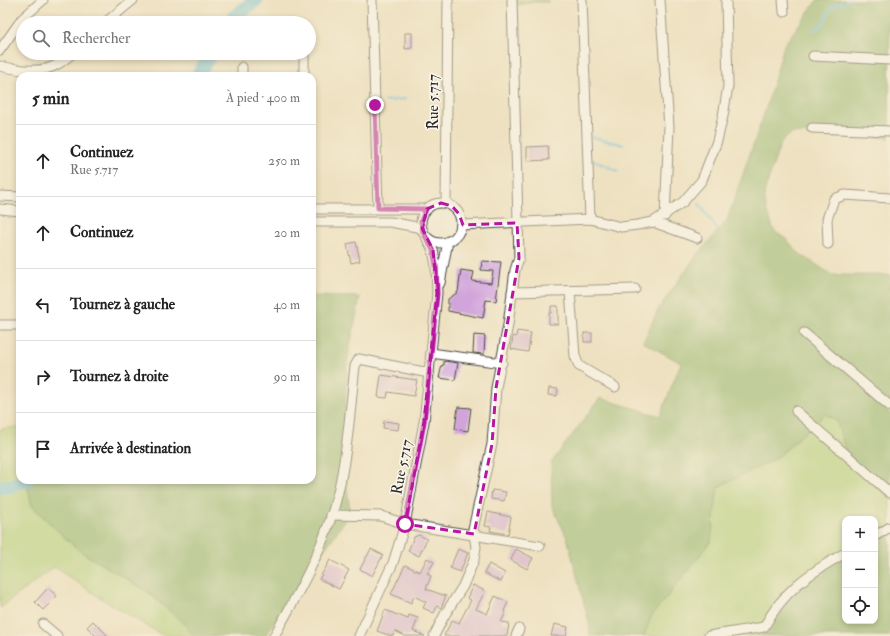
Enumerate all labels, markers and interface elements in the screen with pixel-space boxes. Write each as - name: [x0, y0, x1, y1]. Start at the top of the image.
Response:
- search box: [16, 16, 316, 60]
- icon: search: [30, 27, 52, 49]
- text: Rechercher: [62, 29, 130, 48]
- street label: Rue 5.717: [424, 74, 443, 130]
- text: 5 min: [32, 88, 70, 109]
- text: À pied · 400 m: [226, 90, 300, 106]
- route end: [366, 96, 384, 114]
- text: Continuez: [70, 143, 134, 162]
- icon: ahead: [32, 150, 54, 172]
- text: 250 m: [268, 153, 300, 169]
- text: Rue 5.717: [70, 162, 118, 178]
- icon: ahead: [32, 222, 54, 244]
- text: Continuez: [70, 223, 134, 242]
- text: 20 m: [274, 225, 300, 241]
- icon: left: [32, 294, 54, 316]
- text: Tournez à gauche: [70, 295, 175, 314]
- text: 40 m: [274, 297, 300, 313]
- icon: right: [32, 366, 54, 388]
- text: Tournez à droite: [70, 367, 169, 386]
- text: 90 m: [274, 369, 300, 385]
- icon: arrive: [32, 438, 54, 460]
- street label: Rue 5.717: [387, 438, 417, 496]
- text: Arrivée à destination: [70, 439, 191, 458]
- route start: [396, 515, 414, 533]
- map controls: [842, 516, 878, 624]
- button: +: [842, 516, 878, 552]
- button: −: [842, 552, 878, 588]
- button: locate: [842, 588, 878, 624]

